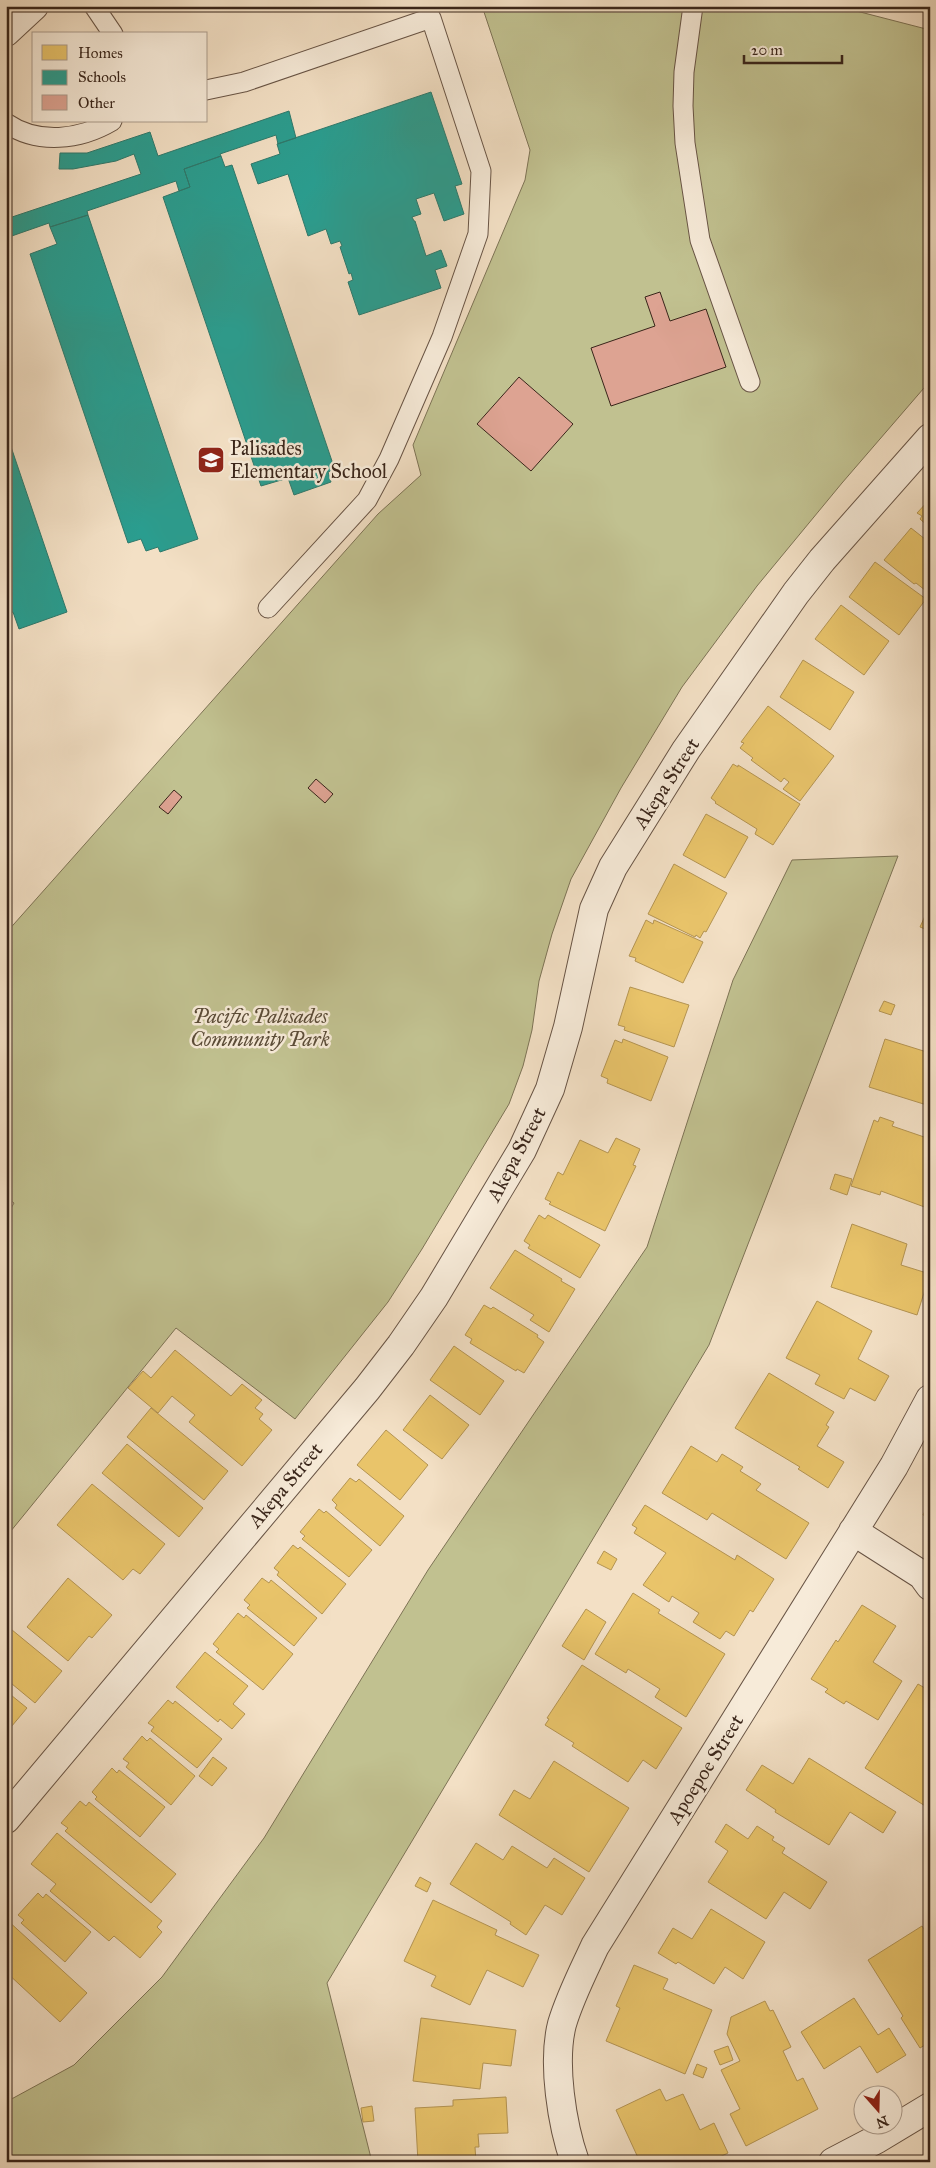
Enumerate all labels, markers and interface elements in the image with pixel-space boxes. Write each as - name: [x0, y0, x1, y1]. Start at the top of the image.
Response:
- legend: [32, 32, 208, 122]
- scale bar: [744, 32, 841, 64]
- text: 20 m: [751, 41, 783, 59]
- text: Homes: [78, 44, 123, 62]
- text: Schools: [78, 68, 126, 86]
- text: Other: [78, 94, 115, 112]
- place label: Palisades Elementary School: [230, 436, 388, 483]
- school or university icon: Palisades Elementary School: [196, 445, 226, 475]
- street label: Akepa Street: [627, 733, 704, 834]
- park label: Pacific Palisades Community Park: [190, 1004, 330, 1051]
- street label: Akepa Street: [481, 1103, 551, 1206]
- street label: Akepa Street: [242, 1438, 327, 1533]
- street label: Apoepoe Street: [661, 1710, 748, 1829]
- north arrow: [854, 2086, 904, 2136]
- text: N: [874, 2112, 891, 2132]

